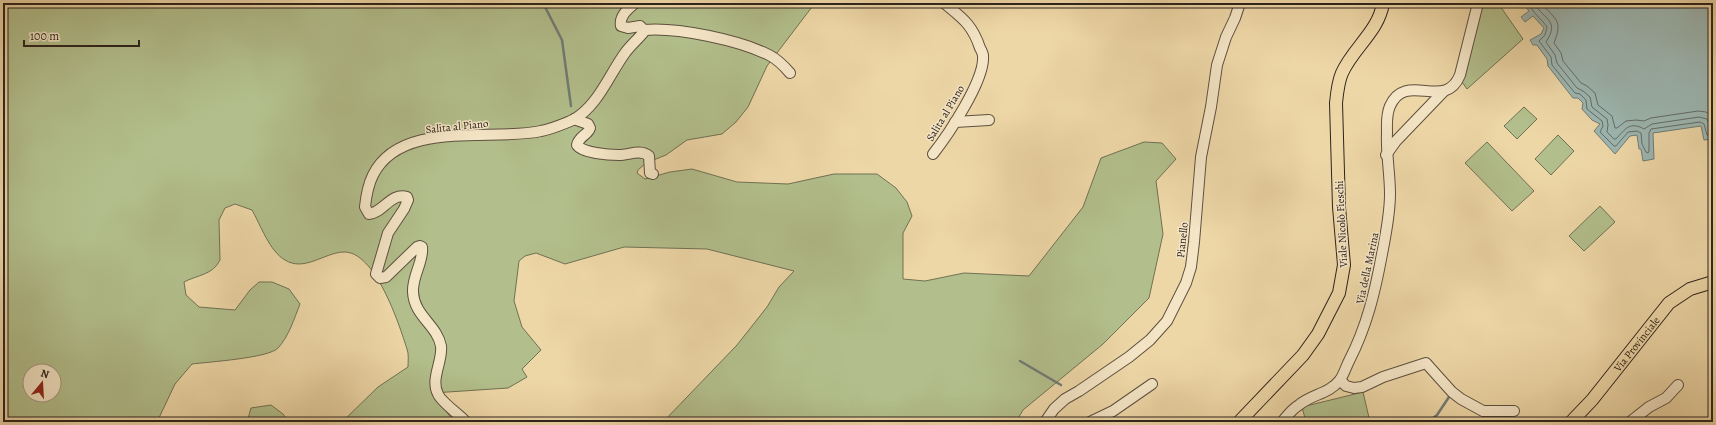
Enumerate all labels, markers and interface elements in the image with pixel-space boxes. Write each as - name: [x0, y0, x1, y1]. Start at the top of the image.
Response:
- scale bar: [24, 22, 139, 48]
- text: 100 m: [30, 28, 59, 44]
- street label: Salita al Piano: [923, 82, 968, 144]
- street label: Salita al Piano: [425, 116, 490, 137]
- street label: Viale Nicolò Fieschi: [1332, 180, 1351, 269]
- street label: Pianello: [1173, 221, 1192, 259]
- street label: Via della Marina: [1352, 230, 1383, 306]
- street label: Via Provinciale: [1610, 313, 1664, 376]
- north arrow: [22, 363, 62, 403]
- text: N: [39, 366, 51, 382]

